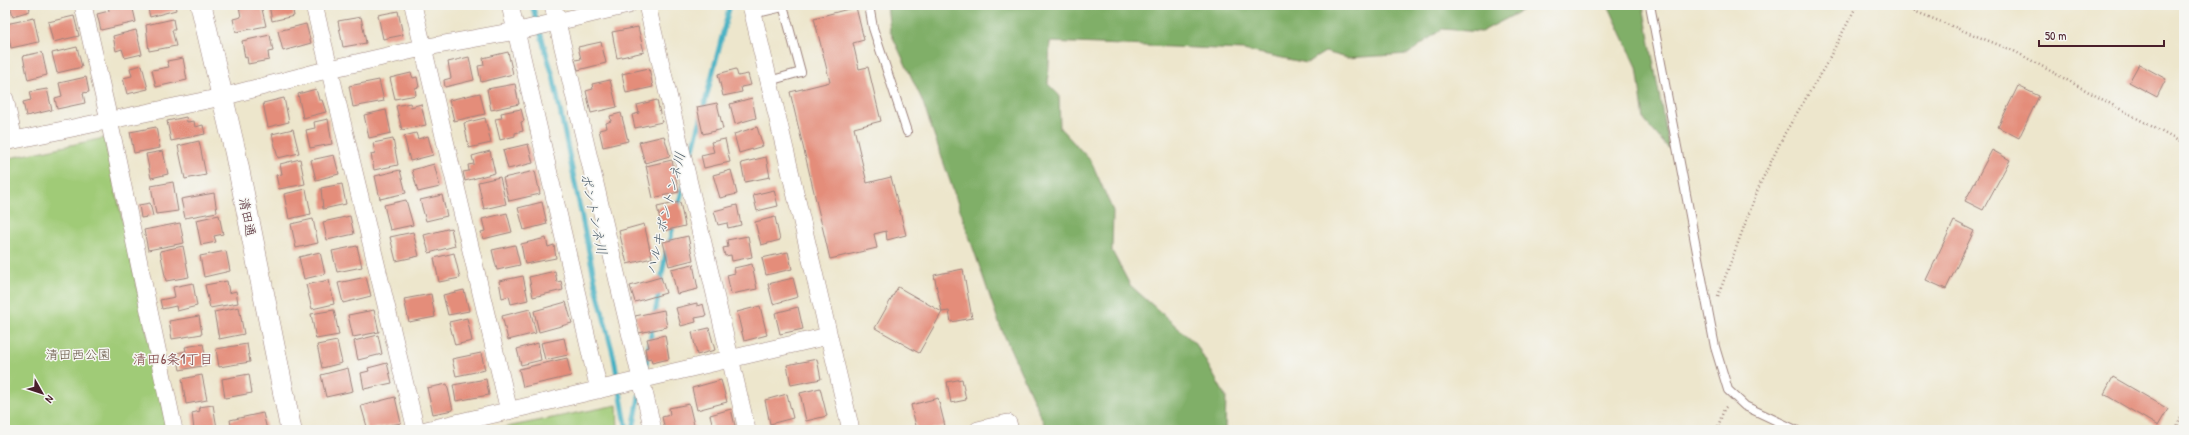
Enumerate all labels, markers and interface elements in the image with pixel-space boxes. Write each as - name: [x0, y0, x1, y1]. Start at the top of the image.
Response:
- scale bar: [2039, 22, 2164, 48]
- text: 50 m: [2045, 27, 2066, 44]
- water label: ハルキポントンネ川: [640, 150, 689, 276]
- water label: ポントンネ川: [577, 171, 612, 257]
- street label: 清田通: [235, 196, 261, 238]
- park label: 清田西公園: [45, 345, 111, 363]
- district label: 清田6条1丁目: [133, 349, 213, 368]
- north arrow: [22, 373, 62, 413]
- text: N: [42, 393, 57, 406]

